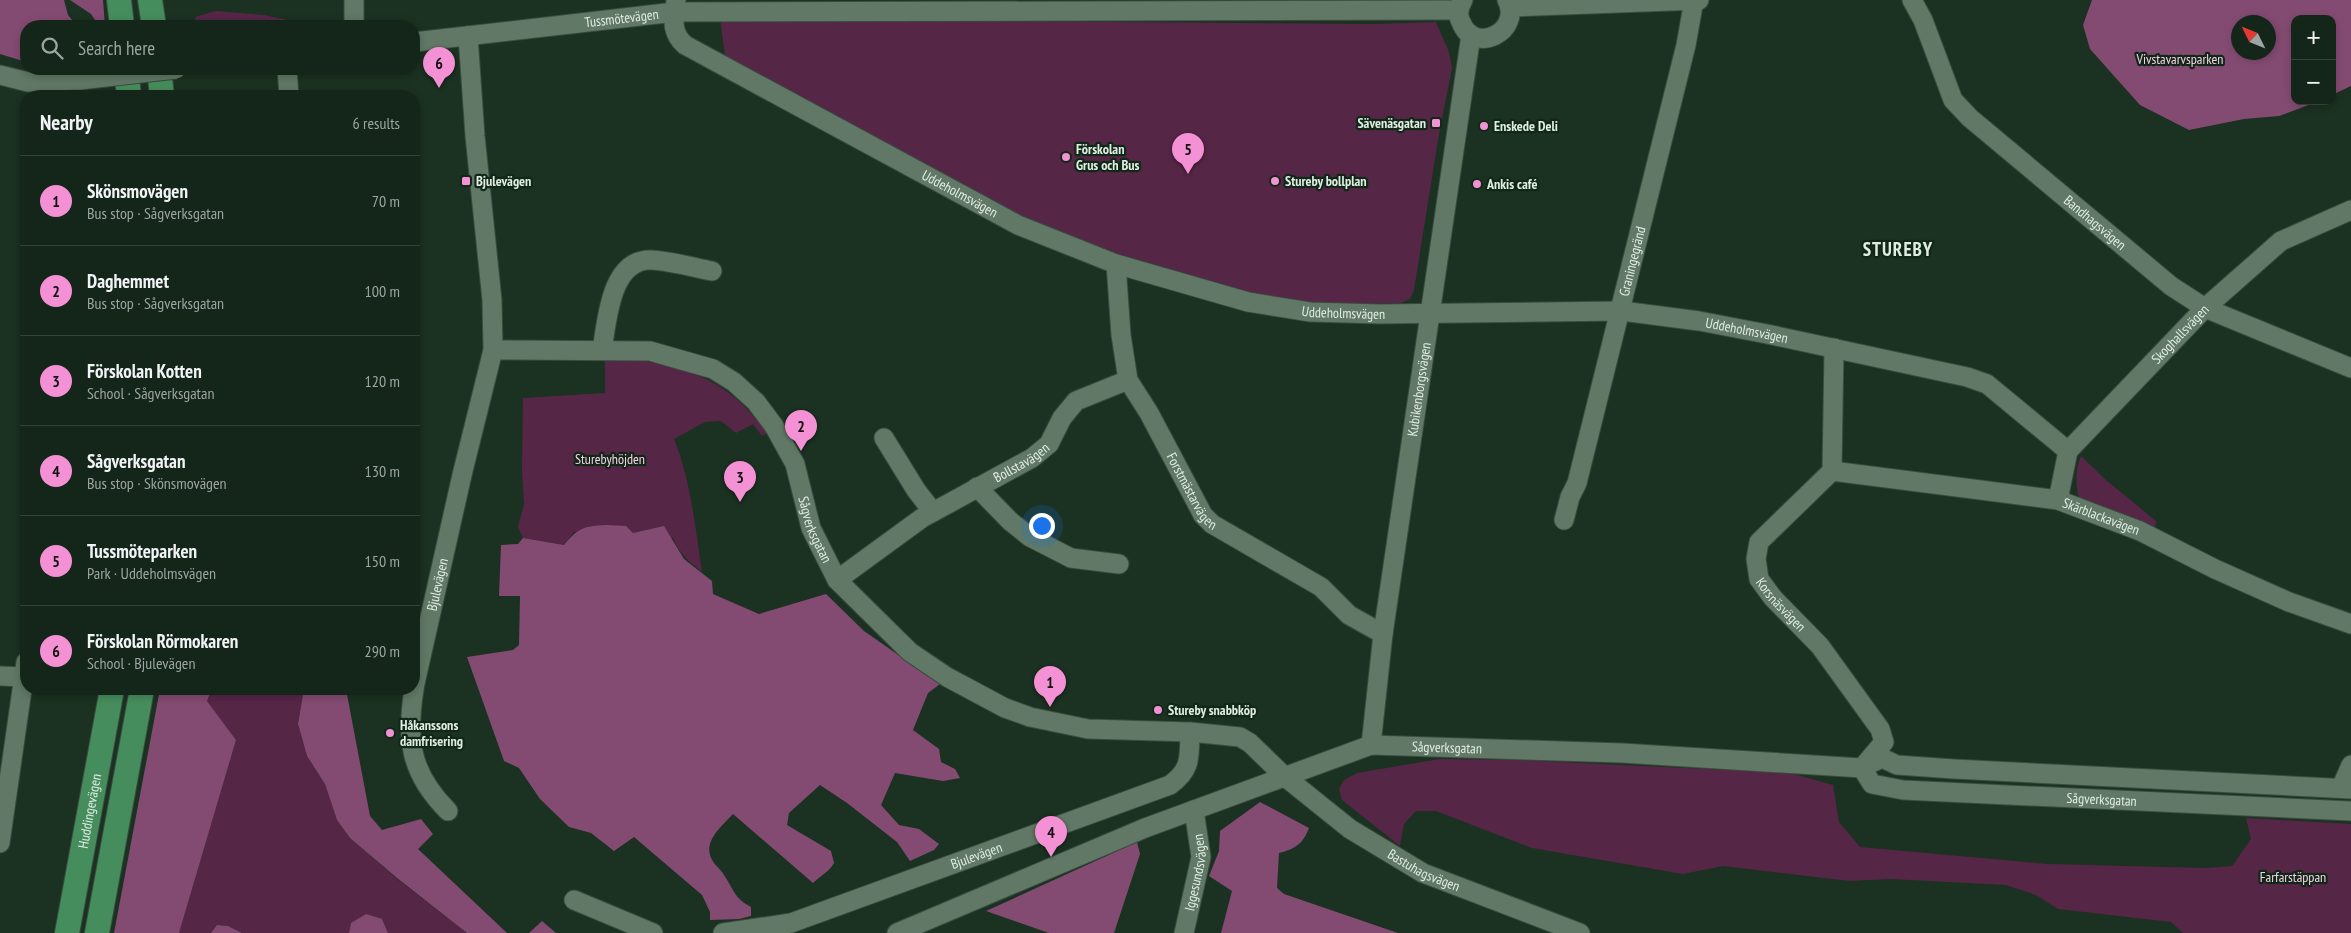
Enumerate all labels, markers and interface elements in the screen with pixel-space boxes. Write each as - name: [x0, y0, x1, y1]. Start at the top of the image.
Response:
- street label: Tussmötevägen: [584, 5, 660, 31]
- north arrow: [2231, 15, 2276, 60]
- map controls: [2291, 15, 2336, 105]
- button: +: [2291, 15, 2336, 60]
- search box: [20, 20, 420, 75]
- icon: search: [38, 34, 66, 62]
- text: Search here: [78, 36, 155, 60]
- pin: 6: [423, 47, 455, 88]
- park label: Vivstavarvsparken: [2136, 50, 2223, 68]
- button: −: [2291, 60, 2336, 105]
- text: Nearby: [40, 109, 93, 136]
- text: 6 results: [353, 113, 400, 133]
- place label: Sävenäsgatan: [1357, 114, 1426, 132]
- marker: Sävenäsgatan: [1430, 117, 1442, 129]
- place label: Enskede Deli: [1494, 117, 1558, 135]
- marker: Enskede Deli: [1478, 120, 1490, 132]
- pin: 5: [1172, 133, 1204, 174]
- place label: Förskolan Grus och Bus: [1076, 140, 1140, 174]
- marker: Förskolan Grus och Bus: [1060, 151, 1072, 163]
- street label: Uddeholmsvägen: [919, 166, 1001, 221]
- place label: Bjulevägen: [476, 172, 531, 190]
- place label: Stureby bollplan: [1285, 172, 1367, 190]
- marker: Bjulevägen: [460, 175, 472, 187]
- marker: Stureby bollplan: [1269, 175, 1281, 187]
- place label: Ankis café: [1486, 175, 1537, 193]
- marker: Ankis café: [1471, 178, 1483, 190]
- text: Skönsmovägen: [87, 179, 188, 203]
- text: 1: [52, 191, 60, 211]
- text: 70 m: [372, 191, 400, 211]
- street label: Bandhagsvägen: [2060, 191, 2130, 254]
- text: Bus stop · Sågverksgatan: [87, 203, 224, 223]
- street label: Graningegränd: [1615, 224, 1650, 298]
- district label: STUREBY: [1863, 237, 1933, 261]
- text: Daghemmet: [87, 269, 169, 293]
- text: 2: [52, 281, 60, 301]
- text: 100 m: [365, 281, 400, 301]
- text: Bus stop · Sågverksgatan: [87, 293, 224, 313]
- street label: Skoghallsvägen: [2147, 301, 2213, 368]
- street label: Uddeholmsvägen: [1300, 302, 1385, 323]
- street label: Uddeholmsvägen: [1704, 313, 1790, 347]
- street label: Kubikenborgsvägen: [1403, 341, 1435, 438]
- text: Förskolan Kotten: [87, 359, 202, 383]
- text: 3: [52, 371, 60, 391]
- text: 120 m: [365, 371, 400, 391]
- text: School · Sågverksgatan: [87, 383, 214, 403]
- pin: 2: [785, 410, 817, 451]
- street label: Bollstavägen: [990, 439, 1053, 486]
- text: Sågverksgatan: [87, 449, 185, 473]
- park label: Sturebyhöjden: [575, 450, 645, 468]
- street label: Forstmästarvägen: [1163, 450, 1220, 534]
- text: 4: [52, 461, 60, 481]
- text: 130 m: [365, 461, 400, 481]
- pin: 3: [724, 461, 756, 502]
- text: Bus stop · Skönsmovägen: [87, 473, 227, 493]
- street label: Sågverksgatan: [794, 494, 836, 566]
- street label: Skärblackavägen: [2060, 494, 2142, 539]
- your location: [1029, 513, 1055, 539]
- text: Tussmöteparken: [87, 539, 197, 563]
- text: 5: [52, 551, 60, 571]
- text: 150 m: [365, 551, 400, 571]
- street label: Bjulevägen: [423, 556, 452, 613]
- text: Park · Uddeholmsvägen: [87, 563, 216, 583]
- street label: Korsnäsvägen: [1752, 574, 1810, 635]
- text: Förskolan Rörmokaren: [87, 629, 238, 653]
- text: 6: [52, 641, 60, 661]
- text: 290 m: [365, 641, 400, 661]
- text: School · Bjulevägen: [87, 653, 195, 673]
- pin: 1: [1034, 666, 1066, 707]
- place label: Stureby snabbköp: [1168, 701, 1256, 719]
- marker: Stureby snabbköp: [1152, 704, 1164, 716]
- place label: Håkanssons damfrisering: [400, 716, 463, 750]
- marker: Håkanssons damfrisering: [384, 727, 396, 739]
- street label: Sågverksgatan: [1412, 737, 1482, 758]
- street label: Huddingevägen: [74, 772, 105, 850]
- street label: Sågverksgatan: [2066, 789, 2137, 810]
- pin: 4: [1035, 816, 1067, 857]
- street label: Iggesundsvägen: [1180, 833, 1210, 913]
- street label: Bjulevägen: [948, 838, 1005, 873]
- street label: Bastuhagsvägen: [1384, 845, 1462, 895]
- park label: Farfarstäppan: [2260, 868, 2326, 886]

